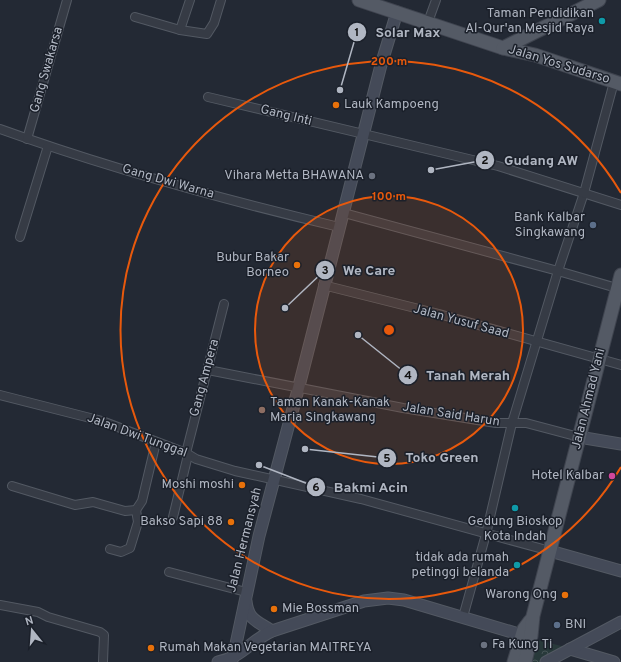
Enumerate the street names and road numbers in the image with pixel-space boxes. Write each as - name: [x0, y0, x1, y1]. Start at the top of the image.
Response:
- street label: Gang Swakarsa: [27, 25, 67, 115]
- street label: Jalan Yos Sudarso: [506, 42, 612, 88]
- street label: Gang Inti: [259, 102, 313, 130]
- street label: Gang Dwi Warna: [120, 161, 216, 203]
- street label: Jalan Yusuf Saad: [411, 301, 511, 343]
- street label: Gang Ampera: [187, 337, 223, 419]
- street label: Jalan Ahmad Yani: [569, 347, 609, 451]
- street label: Jalan Said Harun: [401, 399, 501, 431]
- street label: Jalan Dwi Tunggal: [85, 410, 189, 462]
- street label: Jalan Hermansyah: [224, 486, 266, 594]

